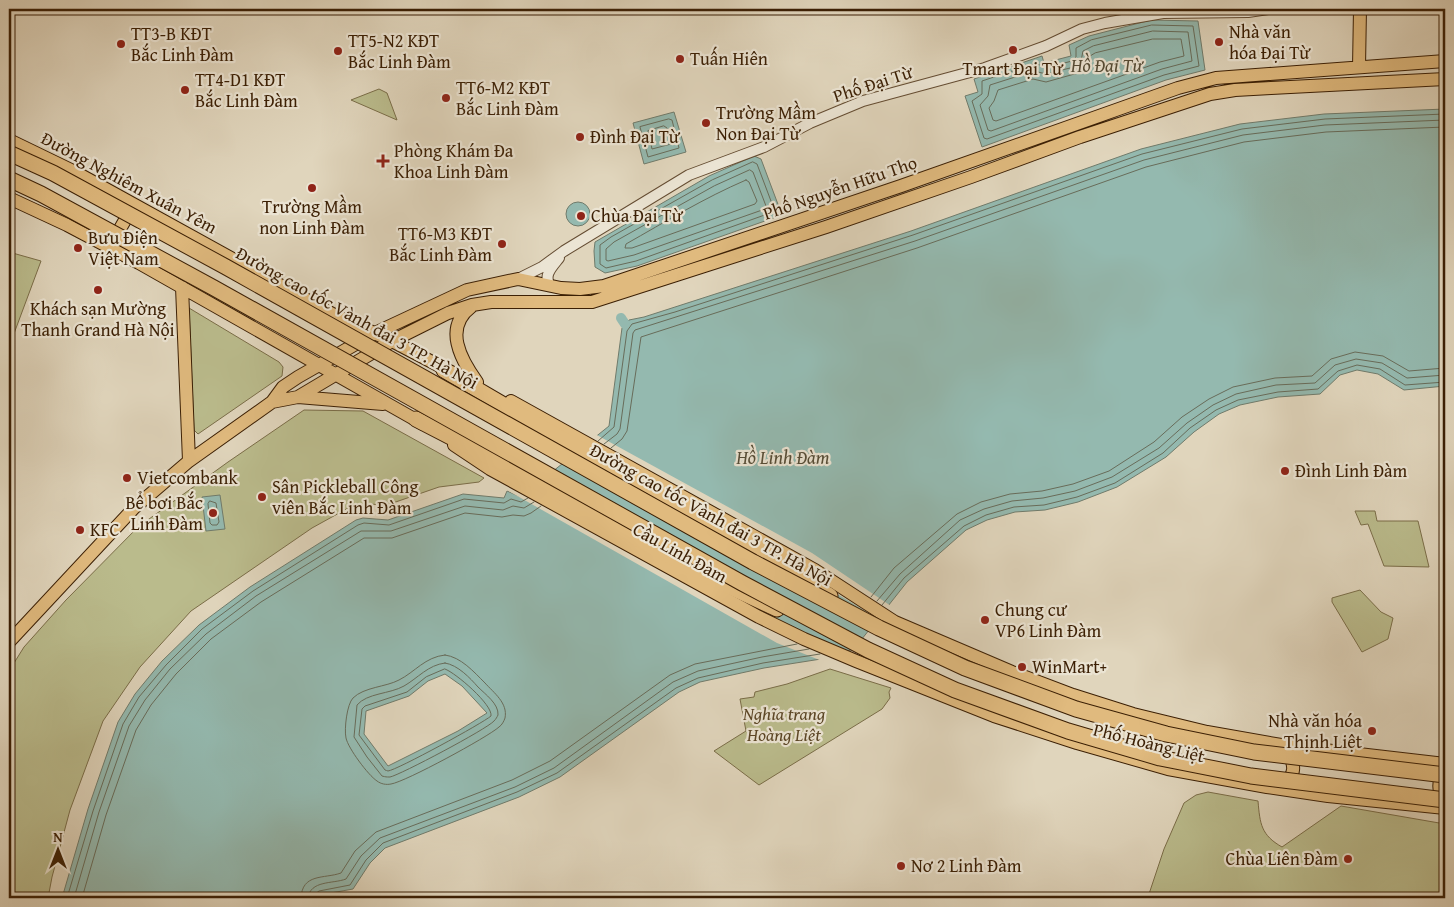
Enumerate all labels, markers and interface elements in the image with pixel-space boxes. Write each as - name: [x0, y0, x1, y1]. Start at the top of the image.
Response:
- place label: Nhà văn hóa Đại Từ: [1229, 18, 1311, 66]
- place label: TT3-B KĐT Bắc Linh Đàm: [131, 20, 234, 68]
- place label: TT5-N2 KĐT Bắc Linh Đàm: [348, 27, 451, 75]
- marker: Nhà văn hóa Đại Từ: [1213, 36, 1225, 48]
- marker: TT3-B KĐT Bắc Linh Đàm: [115, 38, 127, 50]
- marker: Tmart Đại Từ: [1007, 44, 1019, 56]
- marker: TT5-N2 KĐT Bắc Linh Đàm: [332, 45, 344, 57]
- place label: Tuấn Hiên: [690, 45, 768, 72]
- water label: Hồ Đại Từ: [1070, 51, 1145, 79]
- marker: Tuấn Hiên: [674, 53, 686, 65]
- place label: Tmart Đại Từ: [962, 55, 1064, 82]
- street label: Phố Đại Từ: [829, 58, 917, 109]
- place label: TT4-D1 KĐT Bắc Linh Đàm: [195, 66, 298, 114]
- place label: TT6-M2 KĐT Bắc Linh Đàm: [456, 74, 559, 122]
- marker: TT4-D1 KĐT Bắc Linh Đàm: [179, 84, 191, 96]
- marker: TT6-M2 KĐT Bắc Linh Đàm: [440, 92, 452, 104]
- place label: Trường Mầm Non Đại Từ: [716, 99, 816, 147]
- marker: Trường Mầm Non Đại Từ: [700, 117, 712, 129]
- place label: Đình Đại Từ: [590, 123, 681, 150]
- street label: Đường Nghiêm Xuân Yêm: [36, 125, 222, 241]
- marker: Đình Đại Từ: [574, 131, 586, 143]
- place label: Phòng Khám Đa Khoa Linh Đàm: [394, 137, 514, 185]
- street label: Phố Nguyễn Hữu Thọ: [759, 149, 921, 227]
- marker: Phòng Khám Đa Khoa Linh Đàm: [376, 154, 390, 168]
- marker: Trường Mầm non Linh Đàm: [306, 182, 318, 194]
- place label: Trường Mầm non Linh Đàm: [259, 193, 365, 241]
- place label: Chùa Đại Từ: [591, 202, 684, 229]
- marker: Chùa Đại Từ: [575, 210, 587, 222]
- place label: TT6-M3 KĐT Bắc Linh Đàm: [389, 220, 492, 268]
- place label: Bưu Điện Việt Nam: [88, 224, 159, 272]
- marker: TT6-M3 KĐT Bắc Linh Đàm: [496, 238, 508, 250]
- street label: Đường cao tốc Vành đai 3 TP. Hà Nội: [231, 239, 483, 396]
- marker: Bưu Điện Việt Nam: [72, 242, 84, 254]
- marker: Khách sạn Mường Thanh Grand Hà Nội: [92, 284, 104, 296]
- place label: Khách sạn Mường Thanh Grand Hà Nội: [21, 295, 175, 343]
- street label: Đường cao tốc Vành đai 3 TP. Hà Nội: [585, 436, 837, 593]
- water label: Hồ Linh Đàm: [735, 443, 830, 471]
- place label: Đình Linh Đàm: [1295, 457, 1408, 484]
- place label: Vietcombank: [137, 464, 238, 491]
- marker: Đình Linh Đàm: [1279, 465, 1291, 477]
- marker: Vietcombank: [121, 472, 133, 484]
- place label: Sân Pickleball Công viên Bắc Linh Đàm: [272, 473, 418, 521]
- place label: Bể bơi Bắc Linh Đàm: [125, 489, 203, 537]
- marker: Sân Pickleball Công viên Bắc Linh Đàm: [256, 491, 268, 503]
- marker: Bể bơi Bắc Linh Đàm: [207, 507, 219, 519]
- place label: KFC: [90, 516, 119, 543]
- street label: Cầu Linh Đàm: [628, 516, 733, 590]
- marker: KFC: [74, 524, 86, 536]
- place label: Chung cư VP6 Linh Đàm: [995, 596, 1102, 644]
- marker: Chung cư VP6 Linh Đàm: [979, 614, 991, 626]
- place label: WinMart+: [1032, 653, 1107, 680]
- marker: WinMart+: [1016, 661, 1028, 673]
- park label: Nghĩa trang Hoàng Liệt: [742, 700, 825, 748]
- place label: Nhà văn hóa Thịnh Liệt: [1268, 707, 1363, 755]
- street label: Phố Hoàng Liệt: [1090, 716, 1208, 770]
- marker: Nhà văn hóa Thịnh Liệt: [1366, 725, 1378, 737]
- north arrow: [32, 824, 82, 874]
- text: N: [53, 827, 63, 847]
- place label: Chùa Liên Đàm: [1225, 845, 1338, 872]
- place label: Nơ 2 Linh Đàm: [911, 852, 1022, 879]
- marker: Chùa Liên Đàm: [1342, 853, 1354, 865]
- marker: Nơ 2 Linh Đàm: [895, 860, 907, 872]

